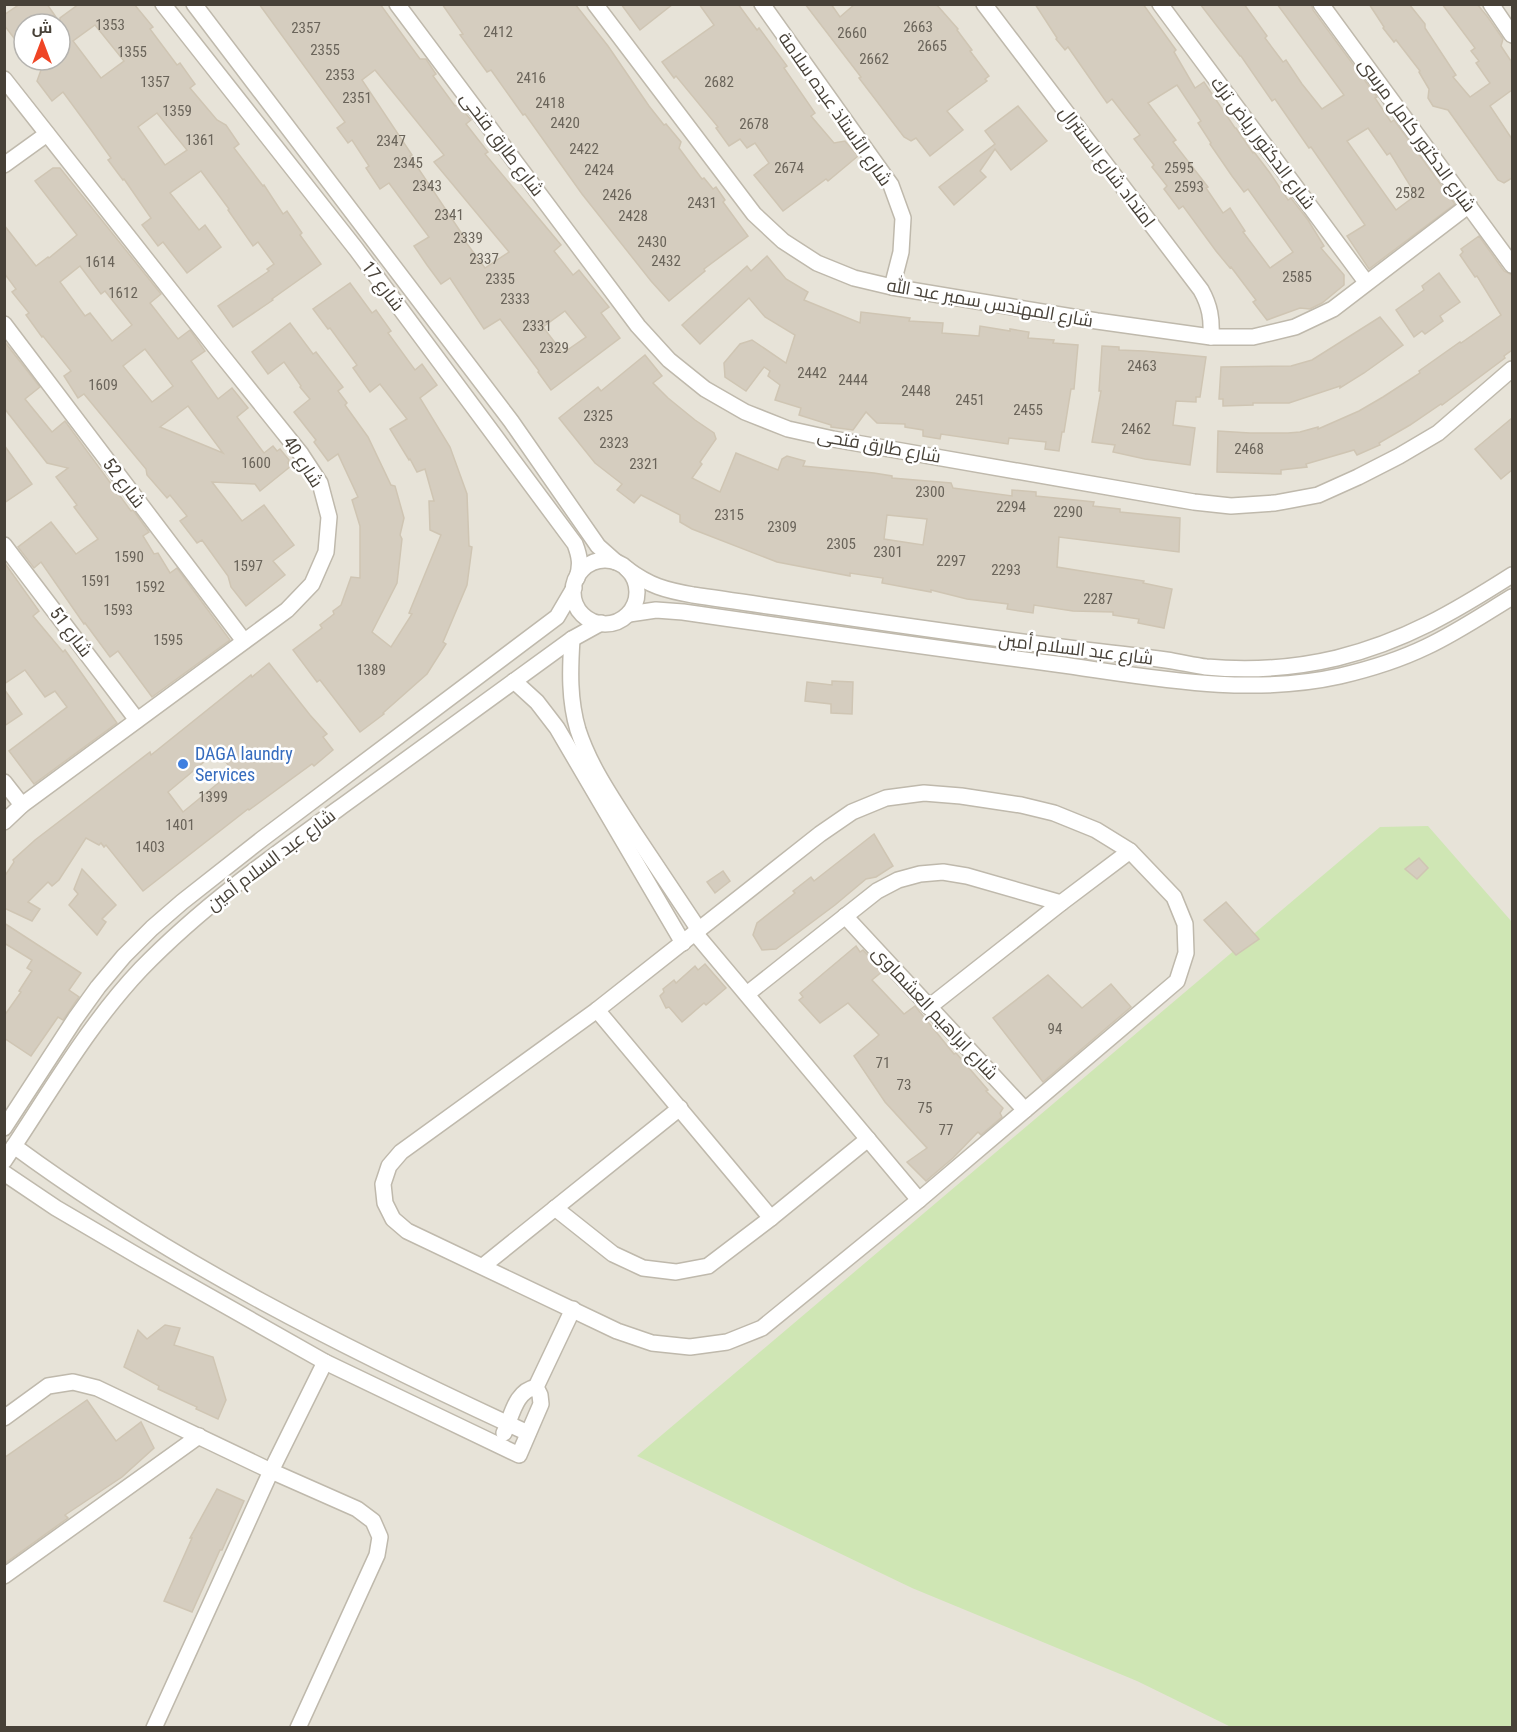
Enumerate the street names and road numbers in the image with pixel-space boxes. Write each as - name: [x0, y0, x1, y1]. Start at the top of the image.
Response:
- street label: شارع الأستاذ عبده سلامة: [773, 28, 896, 191]
- street label: شارع الدكتور كامل مرسى: [1353, 54, 1480, 217]
- street label: شارع الدكتور رياض ترك: [1205, 72, 1320, 214]
- street label: شارع طارق فتحى: [455, 87, 548, 201]
- street label: امتداد شارع السنترال: [1053, 102, 1160, 233]
- street label: شارع 17: [356, 257, 409, 316]
- street label: شارع المهندس سمير عبد الله: [885, 273, 1095, 333]
- street label: شارع طارق فتحى: [815, 424, 942, 469]
- street label: شارع 40: [277, 432, 328, 492]
- street label: شارع 52: [97, 454, 150, 513]
- street label: شارع 51: [44, 603, 97, 662]
- street label: شارع عبد السلام أمين: [997, 629, 1155, 670]
- street label: شارع عبد السلام أمين: [202, 804, 340, 916]
- street label: شارع ابراهيم العشماوى: [867, 942, 1003, 1085]

